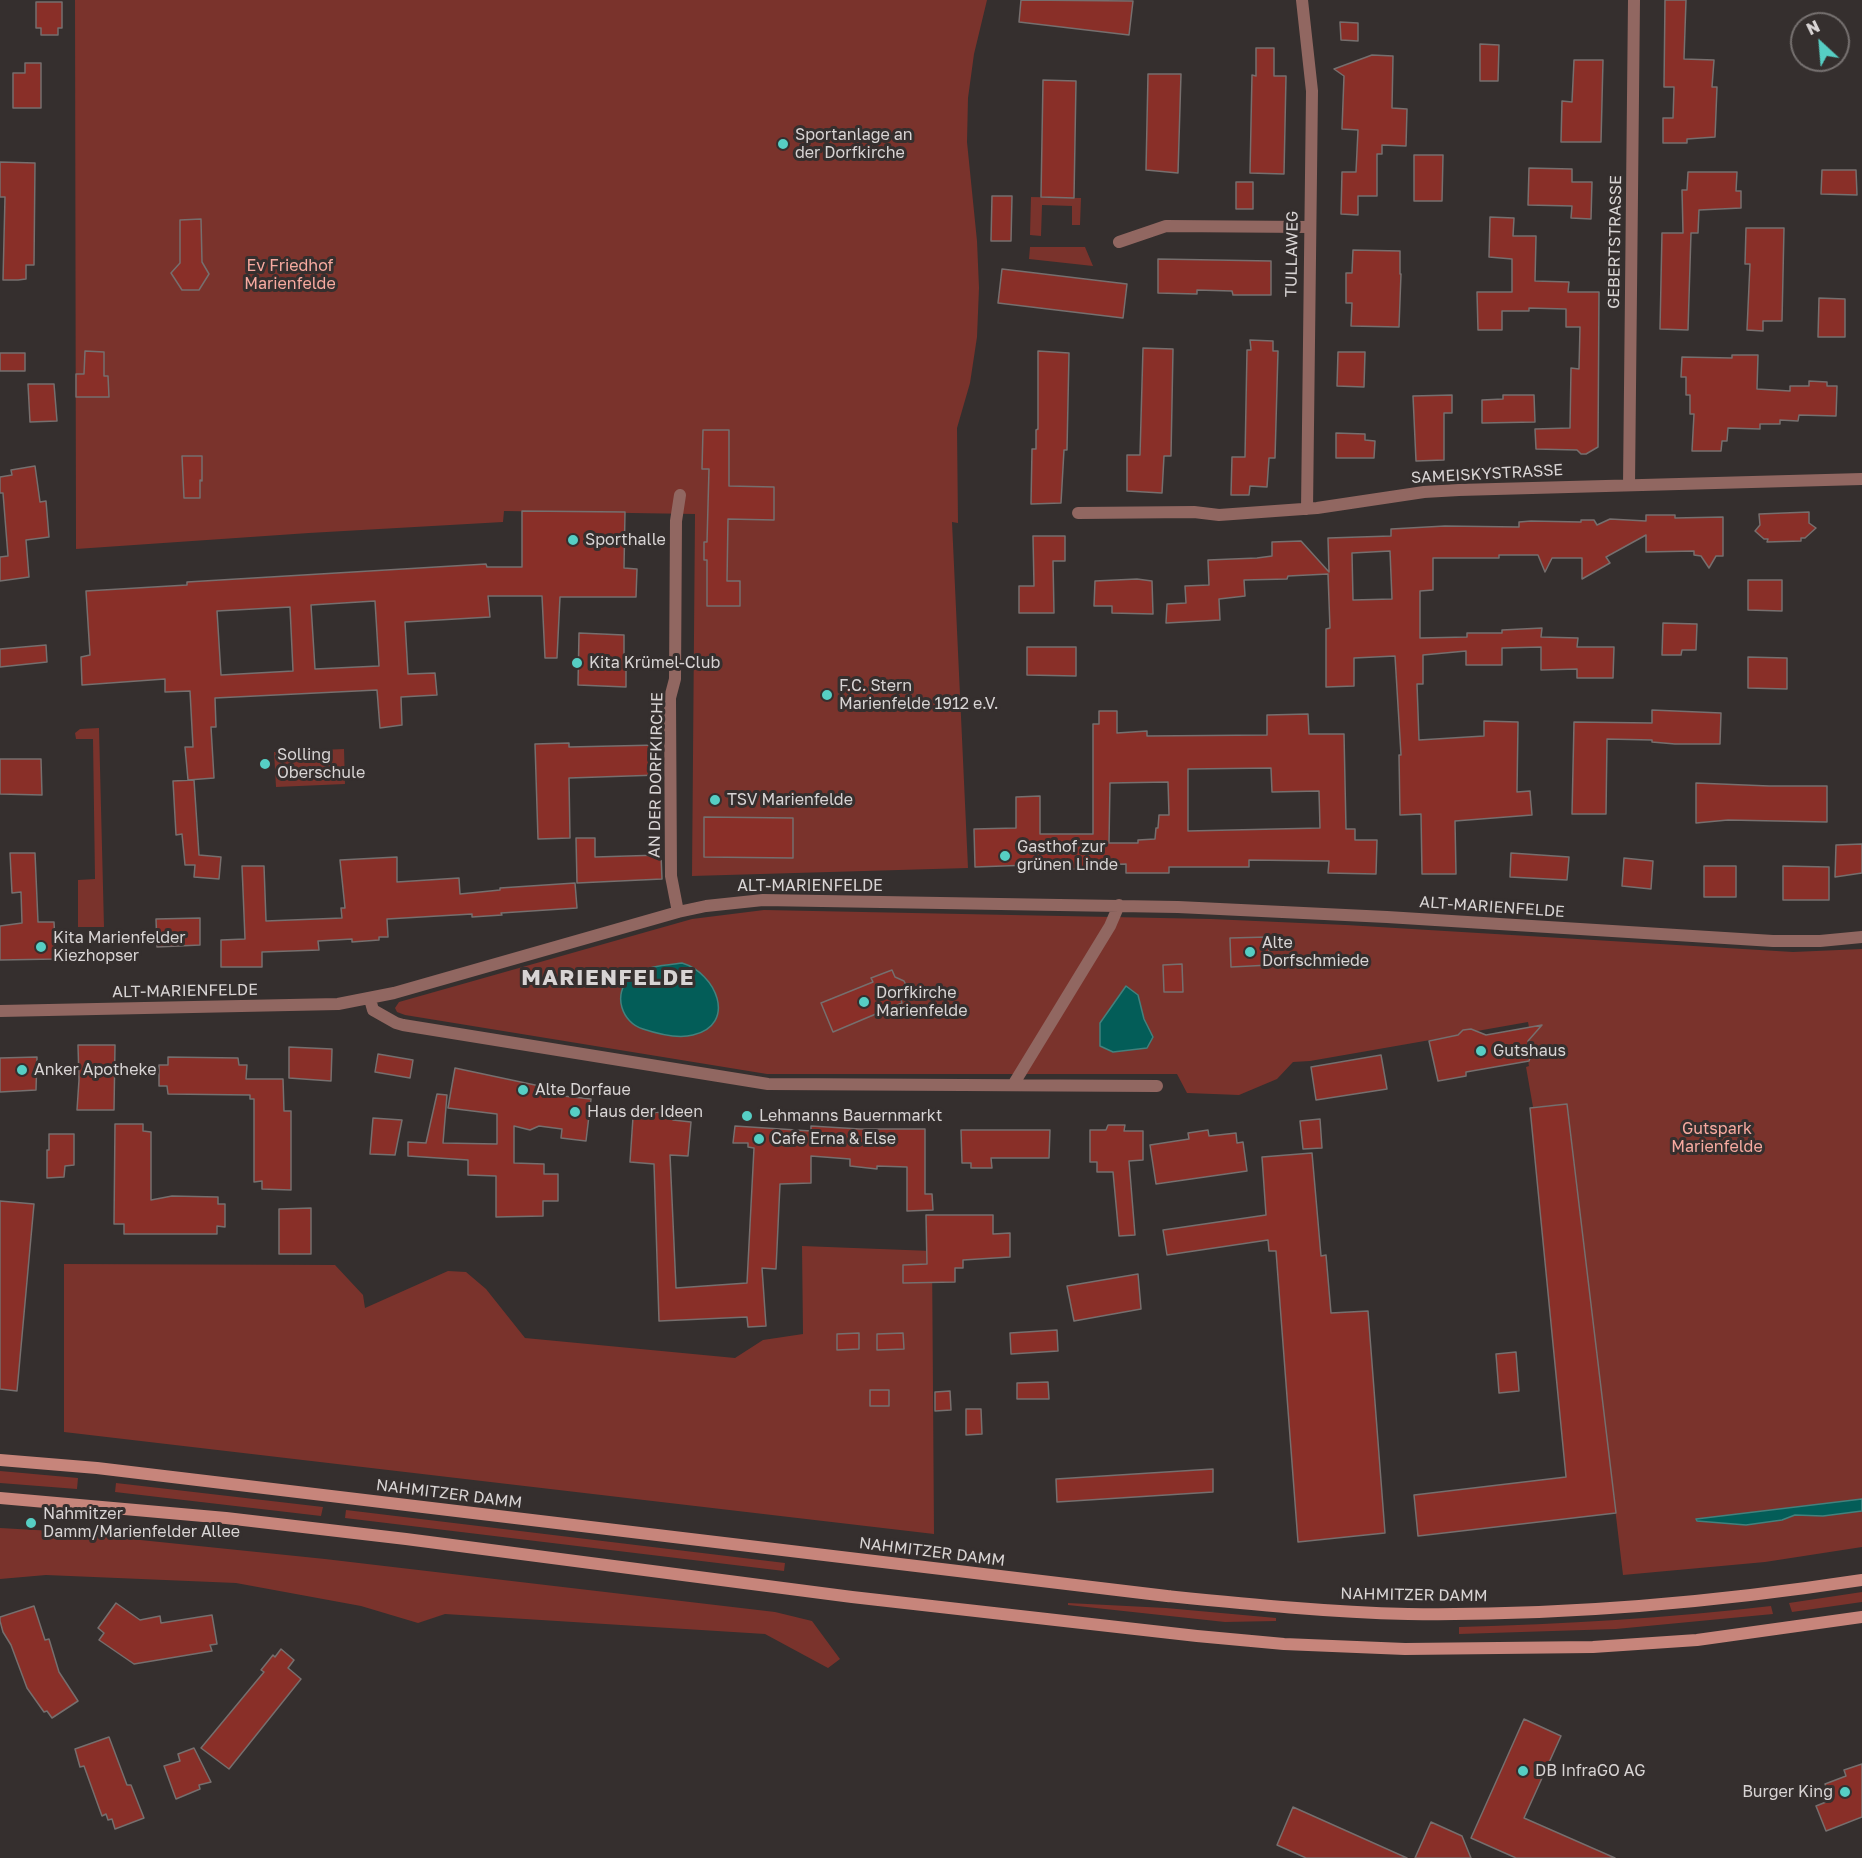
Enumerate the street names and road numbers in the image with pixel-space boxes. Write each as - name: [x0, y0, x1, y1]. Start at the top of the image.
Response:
- street label: GEBERTSTRASSE: [1604, 175, 1626, 309]
- street label: TULLAWEG: [1282, 211, 1302, 297]
- street label: SAMEISKYSTRASSE: [1410, 460, 1564, 488]
- street label: AN DER DORFKIRCHE: [645, 692, 667, 858]
- street label: ALT-MARIENFELDE: [737, 876, 883, 896]
- street label: ALT-MARIENFELDE: [1419, 892, 1565, 922]
- street label: ALT-MARIENFELDE: [112, 980, 258, 1002]
- street label: NAHMITZER DAMM: [375, 1476, 523, 1512]
- street label: NAHMITZER DAMM: [858, 1534, 1006, 1570]
- street label: NAHMITZER DAMM: [1340, 1584, 1488, 1606]

